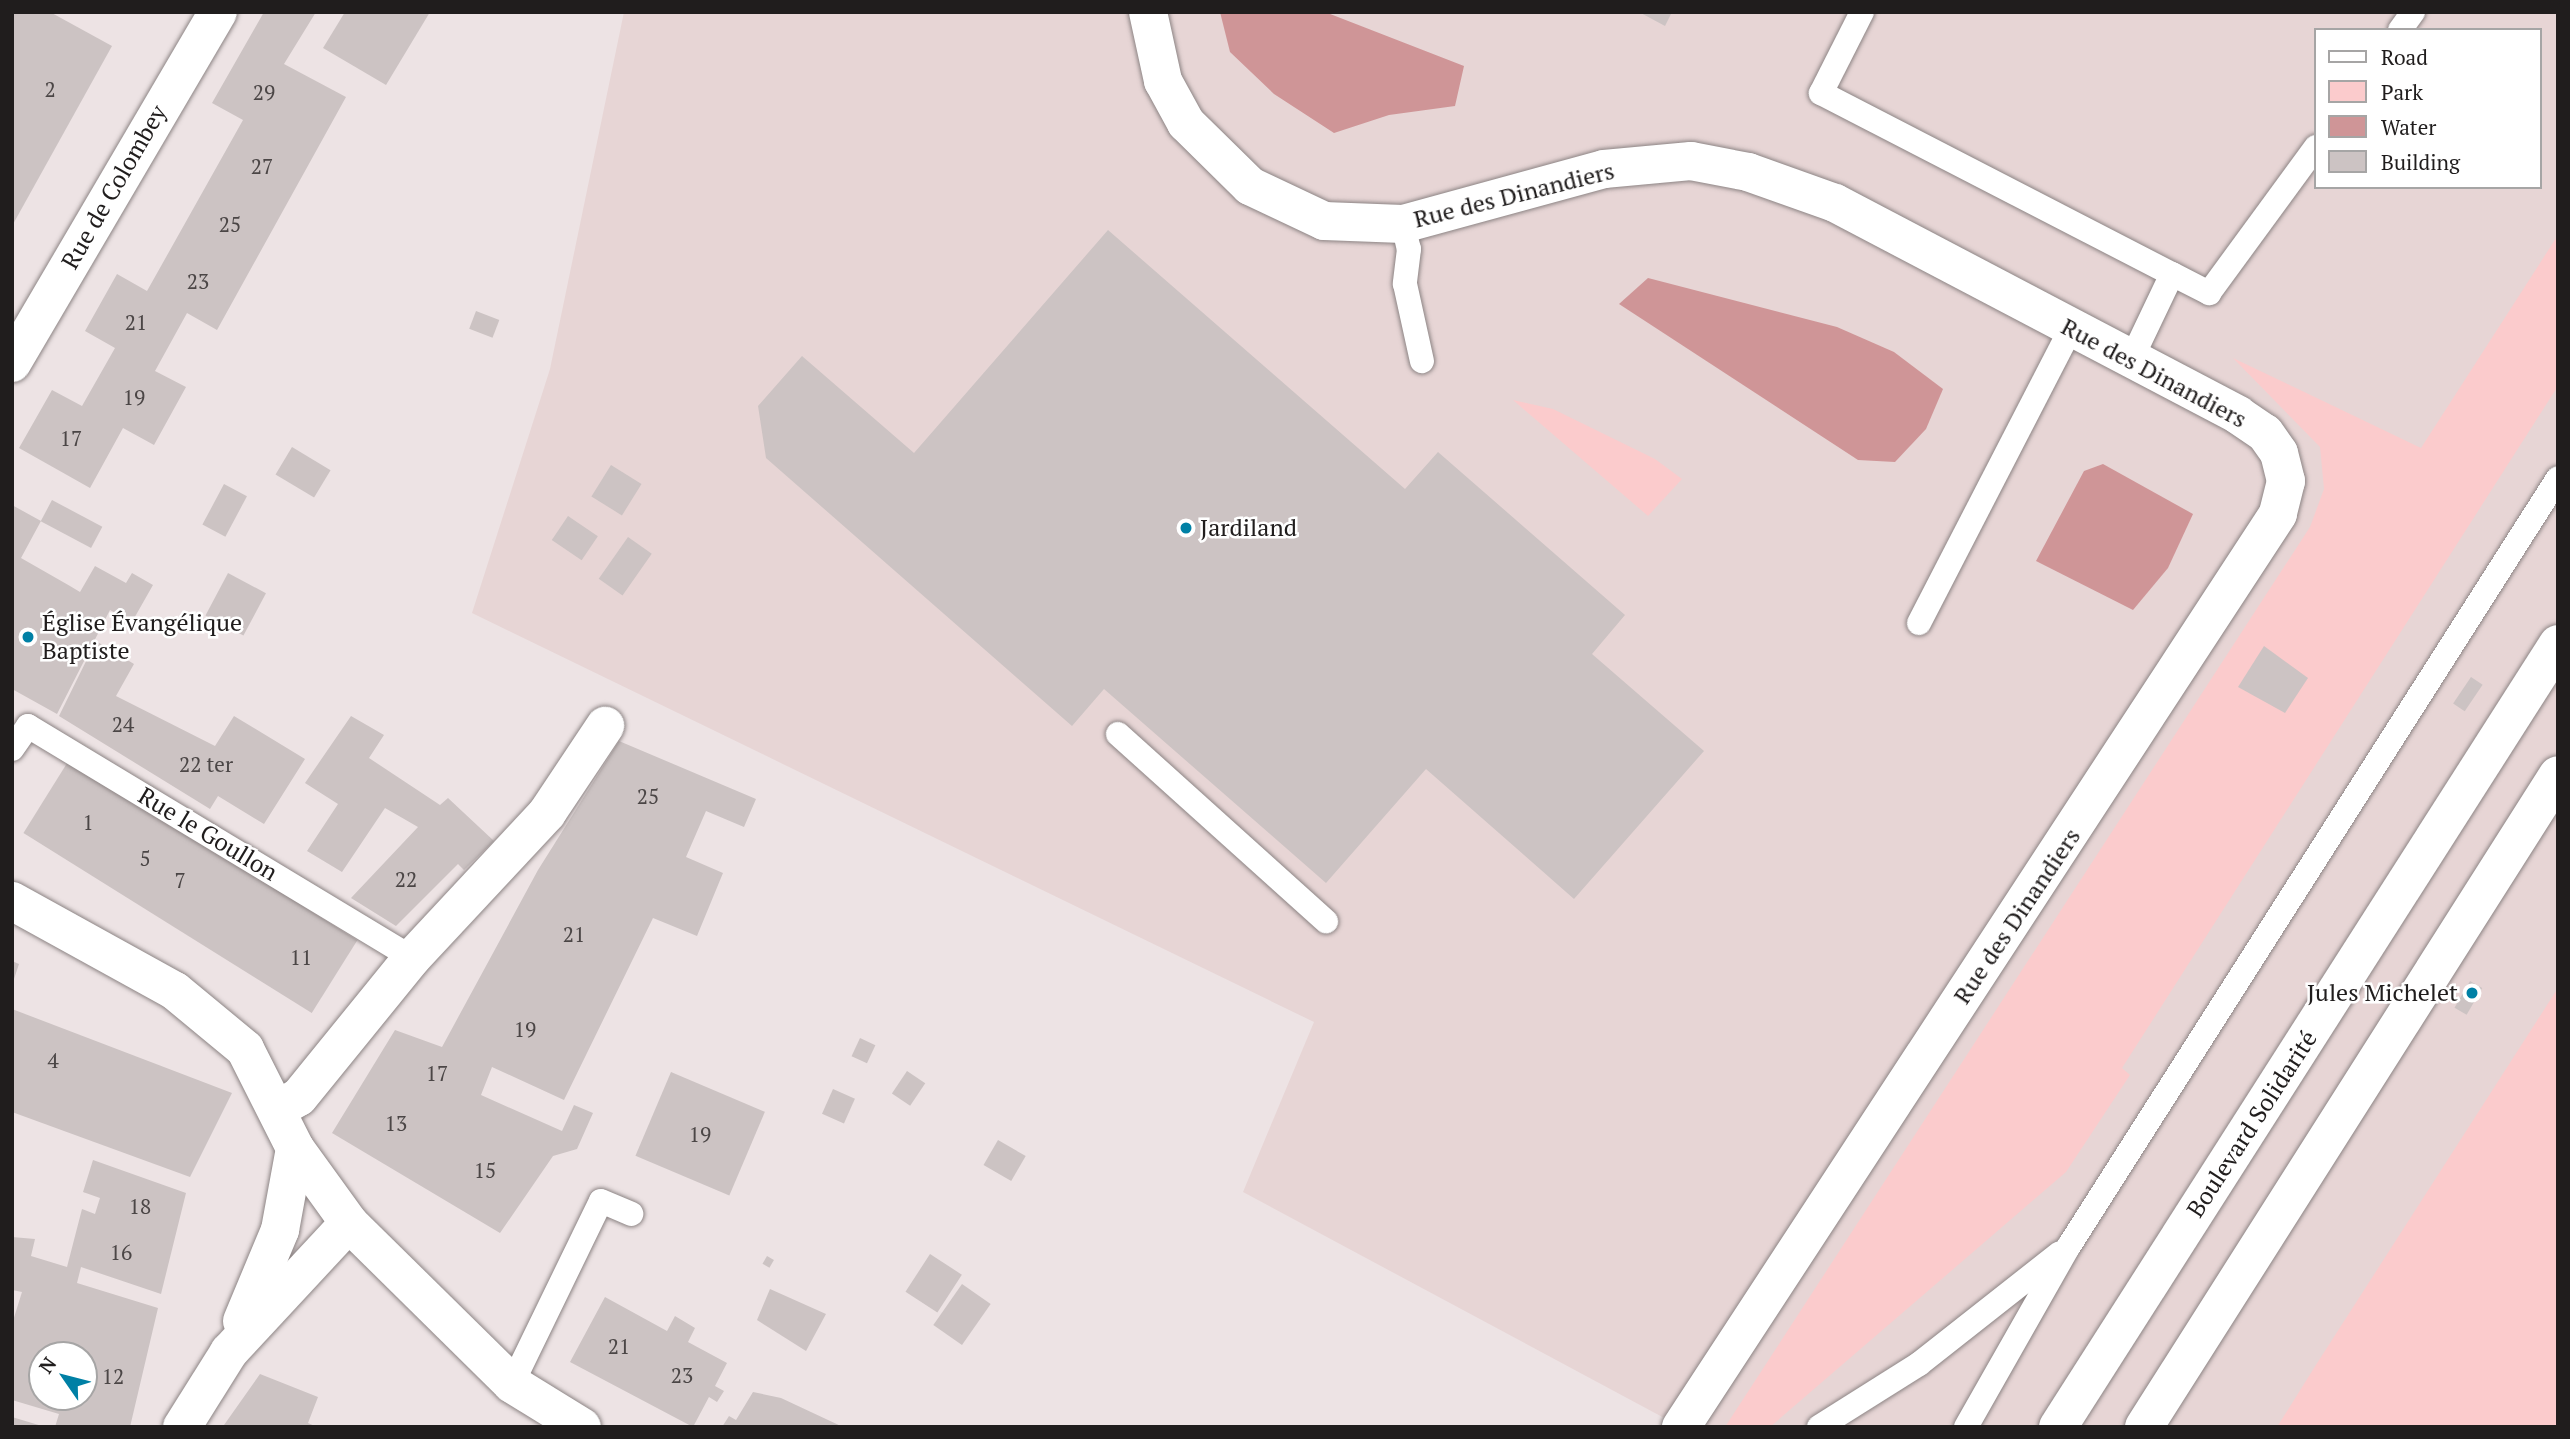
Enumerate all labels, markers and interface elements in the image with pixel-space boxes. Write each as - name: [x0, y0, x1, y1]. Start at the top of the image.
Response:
- legend: [2314, 28, 2542, 189]
- text: Road: [2381, 43, 2428, 71]
- house number: 2: [44, 76, 56, 102]
- text: Park: [2381, 78, 2423, 106]
- house number: 29: [253, 79, 275, 105]
- street label: Rue de Colombey: [55, 100, 173, 274]
- text: Water: [2381, 113, 2436, 141]
- text: Building: [2381, 148, 2460, 176]
- house number: 27: [251, 153, 273, 179]
- street label: Rue des Dinandiers: [1411, 156, 1617, 234]
- house number: 25: [219, 211, 241, 237]
- house number: 23: [187, 268, 209, 294]
- house number: 21: [125, 309, 147, 335]
- street label: Rue des Dinandiers: [2056, 312, 2252, 434]
- house number: 19: [123, 384, 145, 410]
- house number: 17: [60, 425, 82, 451]
- place label: Jardiland: [1200, 514, 1297, 542]
- marker: Jardiland: [1178, 520, 1194, 536]
- place label: Église Évangélique Baptiste: [42, 609, 242, 665]
- marker: Église Évangélique Baptiste: [20, 629, 36, 645]
- house number: 24: [112, 711, 134, 737]
- house number: 22 ter: [179, 751, 233, 777]
- street label: Rue le Goullon: [133, 781, 283, 887]
- house number: 25: [637, 783, 659, 809]
- house number: 1: [82, 809, 94, 835]
- street label: Rue des Dinandiers: [1948, 823, 2086, 1009]
- house number: 5: [139, 845, 151, 871]
- house number: 22: [395, 866, 417, 892]
- house number: 7: [174, 867, 186, 893]
- house number: 21: [563, 921, 585, 947]
- house number: 11: [290, 944, 312, 970]
- place label: Jules Michelet: [2307, 979, 2458, 1007]
- marker: Jules Michelet: [2464, 985, 2480, 1001]
- house number: 19: [514, 1016, 536, 1042]
- street label: Boulevard Solidarité: [2181, 1025, 2323, 1223]
- house number: 4: [47, 1047, 59, 1073]
- house number: 17: [426, 1060, 448, 1086]
- house number: 13: [385, 1110, 407, 1136]
- house number: 19: [689, 1121, 711, 1147]
- house number: 15: [474, 1157, 496, 1183]
- house number: 18: [129, 1193, 151, 1219]
- house number: 16: [110, 1239, 132, 1265]
- house number: 21: [608, 1333, 630, 1359]
- north arrow: [28, 1341, 98, 1411]
- text: N: [33, 1352, 61, 1378]
- house number: 23: [671, 1362, 693, 1388]
- house number: 12: [102, 1363, 124, 1389]

